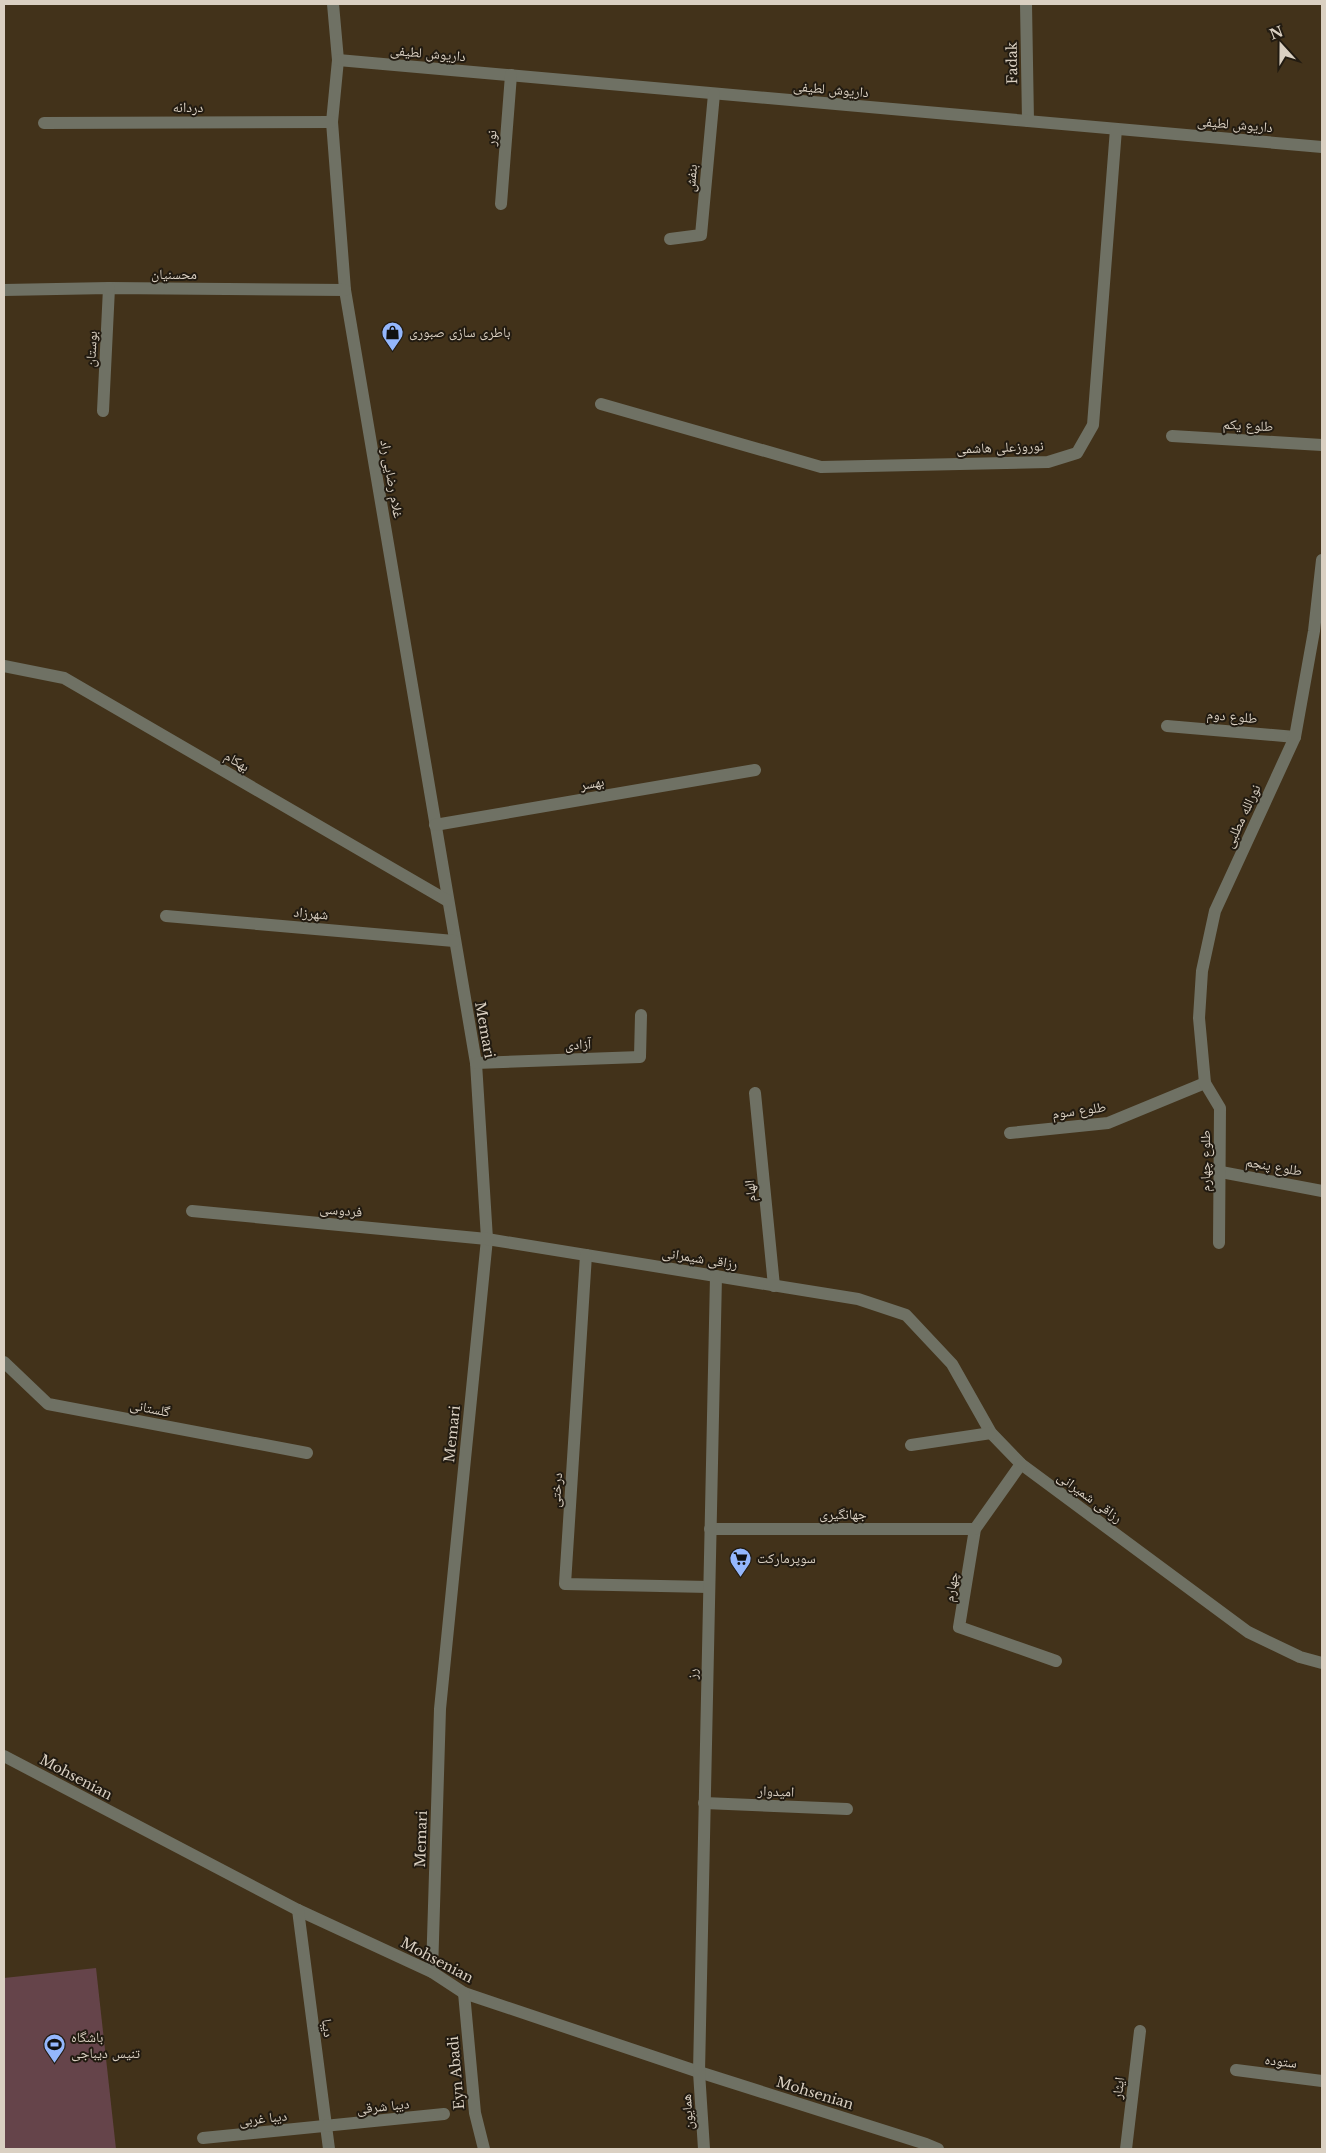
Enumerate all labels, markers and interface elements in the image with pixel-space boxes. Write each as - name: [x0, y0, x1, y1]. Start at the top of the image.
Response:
- north arrow: [1256, 20, 1306, 70]
- text: N: [1267, 22, 1286, 44]
- street label: داریوش لطیفی: [389, 41, 467, 65]
- street label: Fadak: [1003, 41, 1021, 84]
- street label: داریوش لطیفی: [792, 77, 870, 101]
- street label: دردانه: [173, 98, 203, 116]
- street label: داریوش لطیفی: [1196, 112, 1274, 136]
- street label: نور: [481, 129, 501, 148]
- street label: بنفش: [681, 163, 701, 193]
- street label: محسنیان: [151, 265, 197, 283]
- shop icon: باطری سازی صبوری: [381, 320, 405, 351]
- place label: باطری سازی صبوری: [409, 323, 511, 341]
- street label: بوستان: [81, 330, 101, 368]
- street label: طلوع یکم: [1222, 415, 1274, 436]
- street label: نوروزعلی هاشمی: [956, 436, 1044, 458]
- street label: غلام رضایی راد: [375, 438, 408, 520]
- street label: طلوع دوم: [1206, 705, 1258, 728]
- street label: بهکام: [221, 747, 253, 776]
- street label: بهسر: [578, 772, 606, 794]
- street label: نورالله مطلبی: [1219, 781, 1265, 851]
- street label: شهرزاد: [293, 903, 329, 923]
- street label: Memari: [471, 1000, 499, 1060]
- street label: آزادی: [564, 1035, 592, 1053]
- street label: طلوع سوم: [1051, 1097, 1107, 1124]
- street label: طلوع چهارم: [1196, 1130, 1215, 1192]
- street label: طلوع پنجم: [1244, 1152, 1304, 1181]
- street label: الهام: [740, 1179, 761, 1203]
- street label: فردوسی: [319, 1199, 363, 1221]
- street label: رزاقی شیمرانی: [661, 1243, 739, 1273]
- street label: گلستانی: [128, 1395, 172, 1421]
- street label: Memari: [440, 1404, 464, 1463]
- street label: رزاقی شمیرانی: [1054, 1467, 1126, 1527]
- street label: درختی: [546, 1472, 566, 1508]
- street label: جهانگیری: [819, 1505, 867, 1523]
- supermarket icon: سوپرمارکت: [729, 1546, 753, 1577]
- place label: سوپرمارکت: [757, 1549, 816, 1567]
- street label: چهارم: [940, 1571, 963, 1603]
- street label: رز: [683, 1668, 701, 1681]
- street label: Mohsenian: [37, 1750, 116, 1804]
- street label: امیدوار: [756, 1781, 795, 1801]
- street label: Memari: [411, 1810, 431, 1868]
- street label: Mohsenian: [398, 1933, 477, 1987]
- street label: دیبا: [318, 2018, 338, 2038]
- place label: باشگاه تنیس دیباجی: [71, 2028, 140, 2062]
- sports icon: باشگاه تنیس دیباجی: [43, 2033, 67, 2064]
- street label: Eyn Abadi: [444, 2035, 468, 2111]
- street label: ستوده: [1264, 2050, 1298, 2072]
- street label: Mohsenian: [774, 2073, 856, 2113]
- street label: ایثار: [1108, 2076, 1128, 2101]
- street label: همایون: [677, 2093, 697, 2131]
- street label: دیبا شرقی: [356, 2094, 410, 2118]
- street label: دیبا غربی: [238, 2106, 288, 2129]

